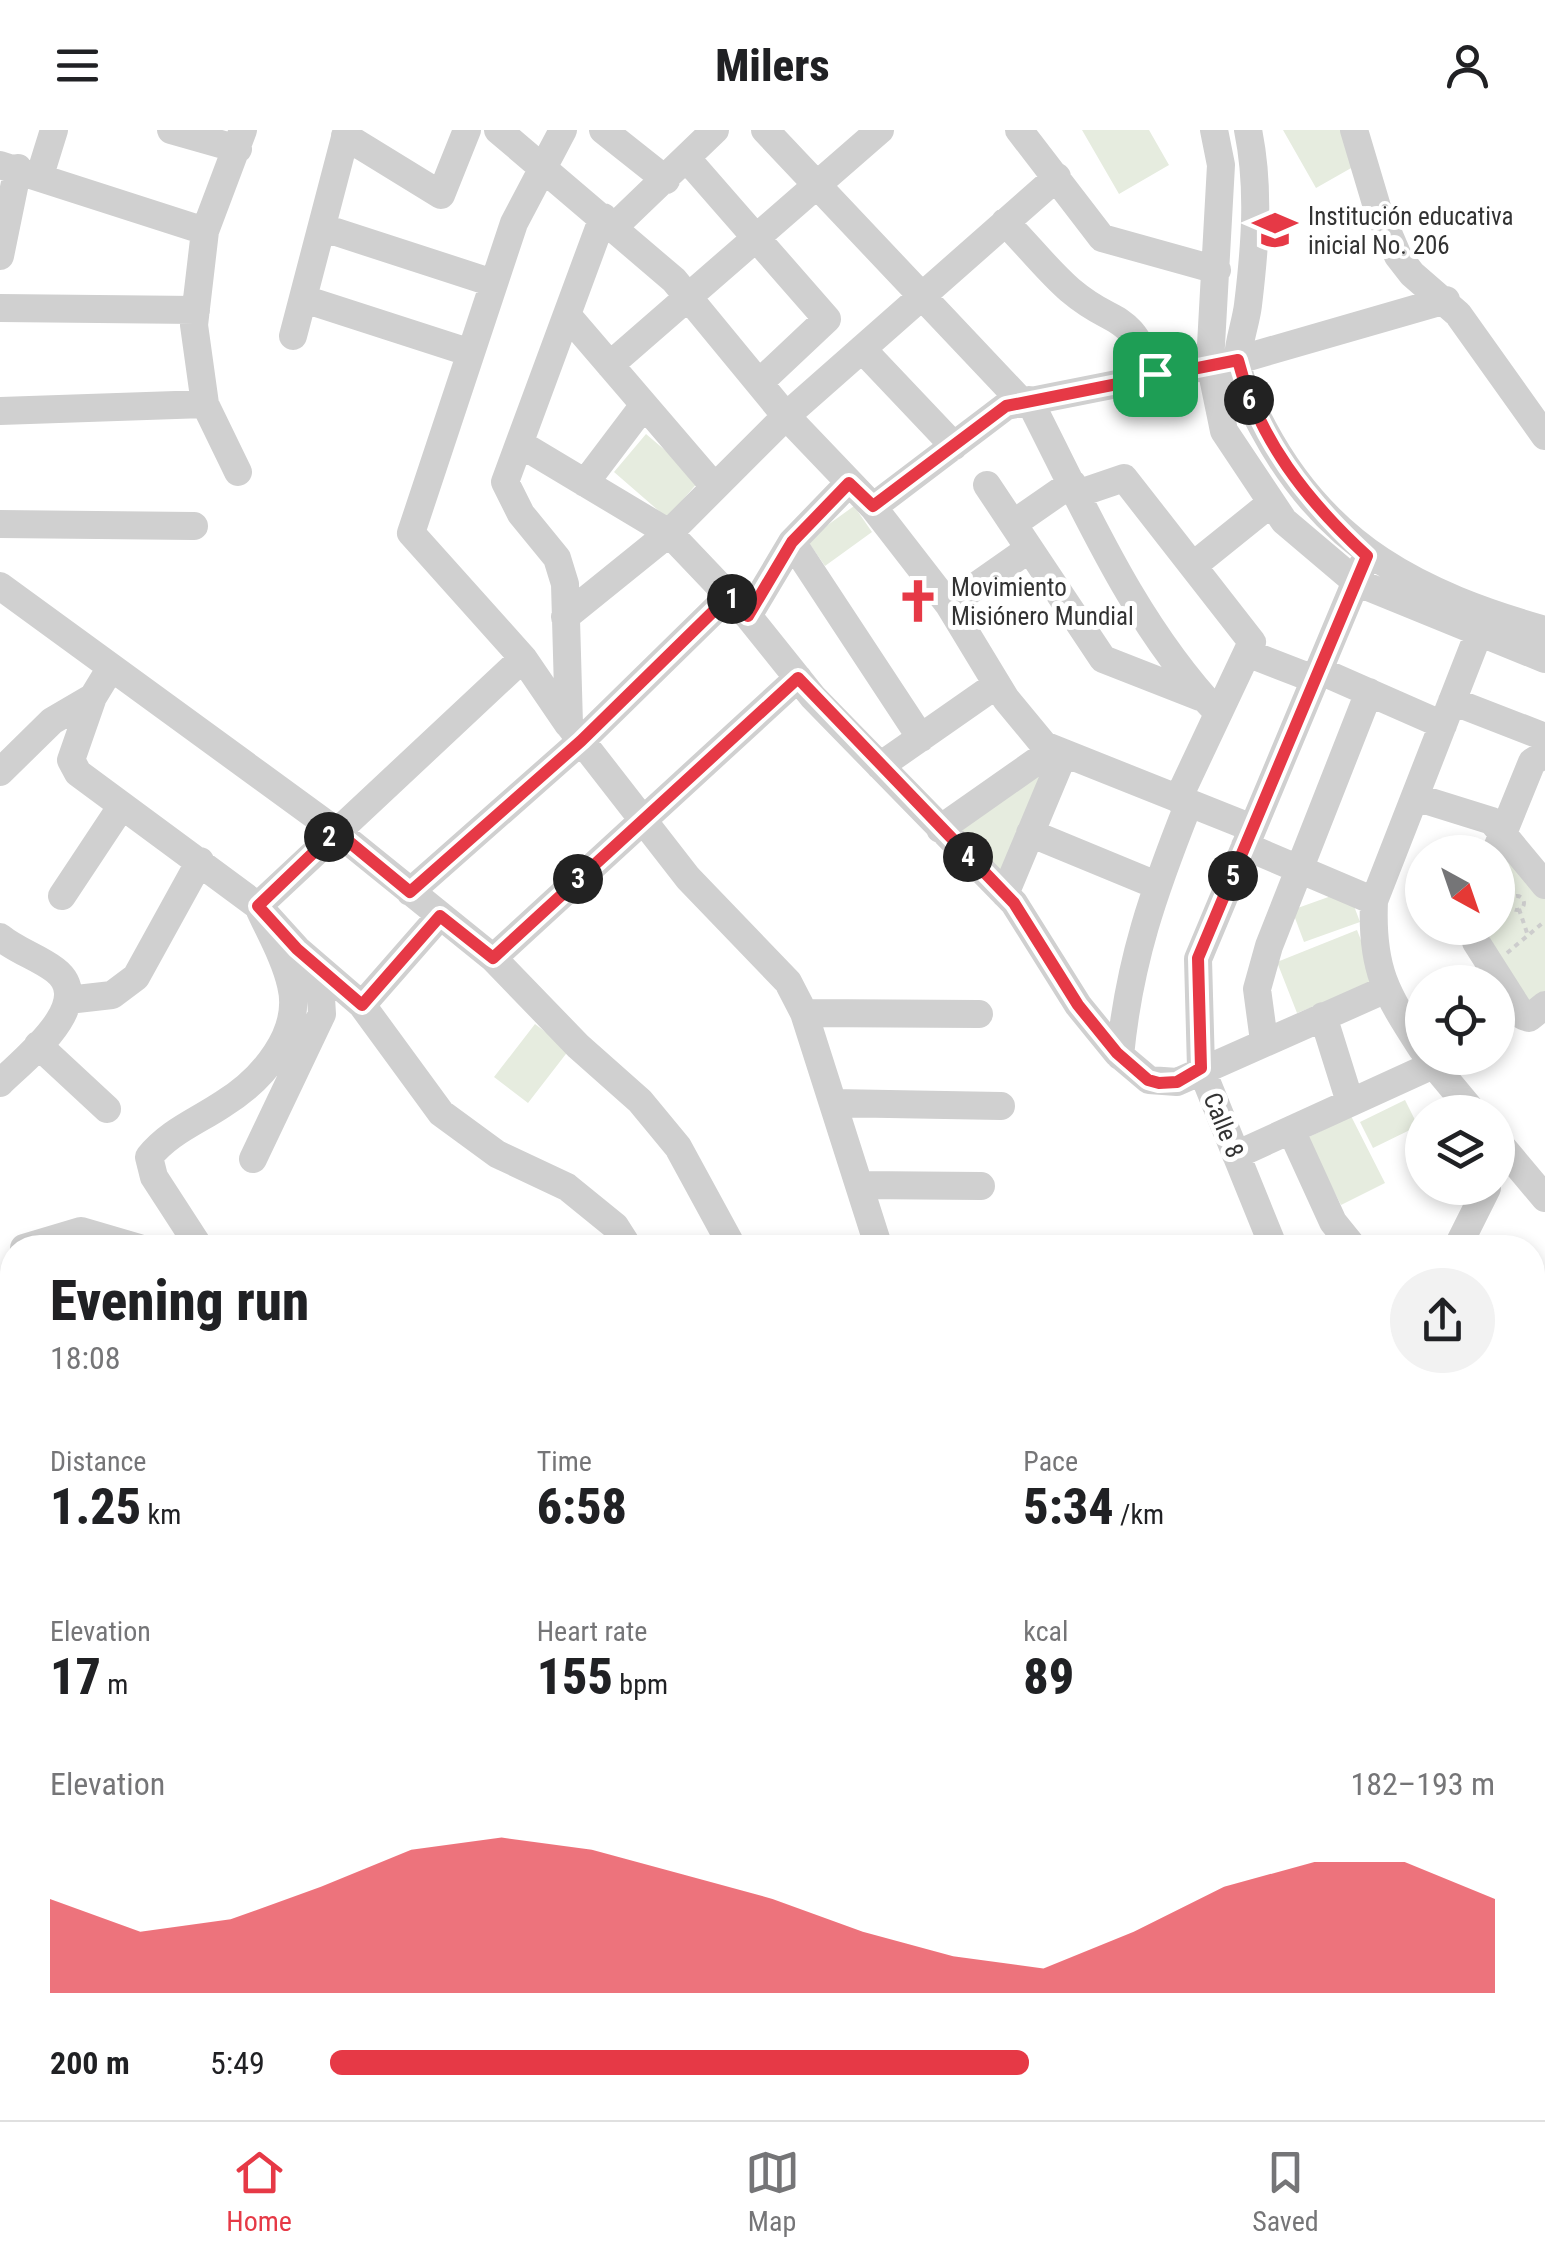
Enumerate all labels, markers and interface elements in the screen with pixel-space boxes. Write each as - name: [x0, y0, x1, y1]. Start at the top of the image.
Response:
- icon: menu: [50, 38, 105, 93]
- icon: person: [1440, 38, 1495, 93]
- text: Milers: [715, 39, 830, 92]
- place label: Institución educativa inicial No. 206: [1308, 202, 1513, 260]
- school or university icon: Institución educativa inicial No. 206: [1251, 206, 1299, 254]
- pin: [1113, 332, 1198, 417]
- icon: arrive: [1128, 347, 1183, 402]
- pin: 6: [1224, 375, 1274, 425]
- text: 6: [1242, 383, 1256, 416]
- place label: Movimiento Misiónero Mundial: [951, 573, 1134, 631]
- pin: 1: [707, 574, 757, 624]
- church icon: Movimiento Misiónero Mundial: [894, 577, 942, 625]
- text: 1: [725, 582, 739, 615]
- pin: 2: [304, 812, 354, 862]
- text: 2: [322, 820, 336, 853]
- pin: 4: [943, 832, 993, 882]
- north arrow: [1405, 835, 1515, 945]
- map controls: [1405, 835, 1515, 1205]
- text: 4: [961, 840, 975, 873]
- pin: 5: [1208, 851, 1258, 901]
- pin: 3: [553, 854, 603, 904]
- text: 5: [1226, 859, 1240, 892]
- text: 3: [571, 862, 585, 895]
- button: locate: [1405, 965, 1515, 1075]
- street label: Calle 8: [1197, 1088, 1250, 1162]
- button: layers: [1405, 1095, 1515, 1205]
- button: share: [1390, 1268, 1495, 1373]
- text: Evening run: [50, 1269, 309, 1333]
- text: 18:08: [50, 1339, 121, 1377]
- text: Distance: [50, 1445, 147, 1478]
- text: Time: [537, 1445, 592, 1478]
- text: Pace: [1023, 1445, 1078, 1478]
- text: 1.25: [50, 1478, 141, 1536]
- text: 6:58: [537, 1478, 627, 1536]
- text: 5:34: [1023, 1478, 1114, 1536]
- text: km: [141, 1498, 181, 1531]
- text: /km: [1114, 1498, 1164, 1531]
- text: Elevation: [50, 1615, 151, 1648]
- text: Heart rate: [537, 1615, 647, 1648]
- text: kcal: [1023, 1615, 1068, 1648]
- text: 17: [50, 1648, 101, 1706]
- text: 155: [537, 1648, 613, 1706]
- text: 89: [1023, 1648, 1074, 1706]
- text: m: [101, 1668, 128, 1701]
- text: bpm: [613, 1668, 668, 1701]
- text: Elevation: [50, 1765, 165, 1803]
- text: 182–193 m: [1350, 1765, 1495, 1803]
- text: 200 m: [50, 2044, 130, 2082]
- text: 5:49: [210, 2044, 265, 2082]
- tab: Home: [226, 2145, 292, 2238]
- tab: Map: [745, 2145, 800, 2238]
- tab: Saved: [1252, 2145, 1319, 2238]

